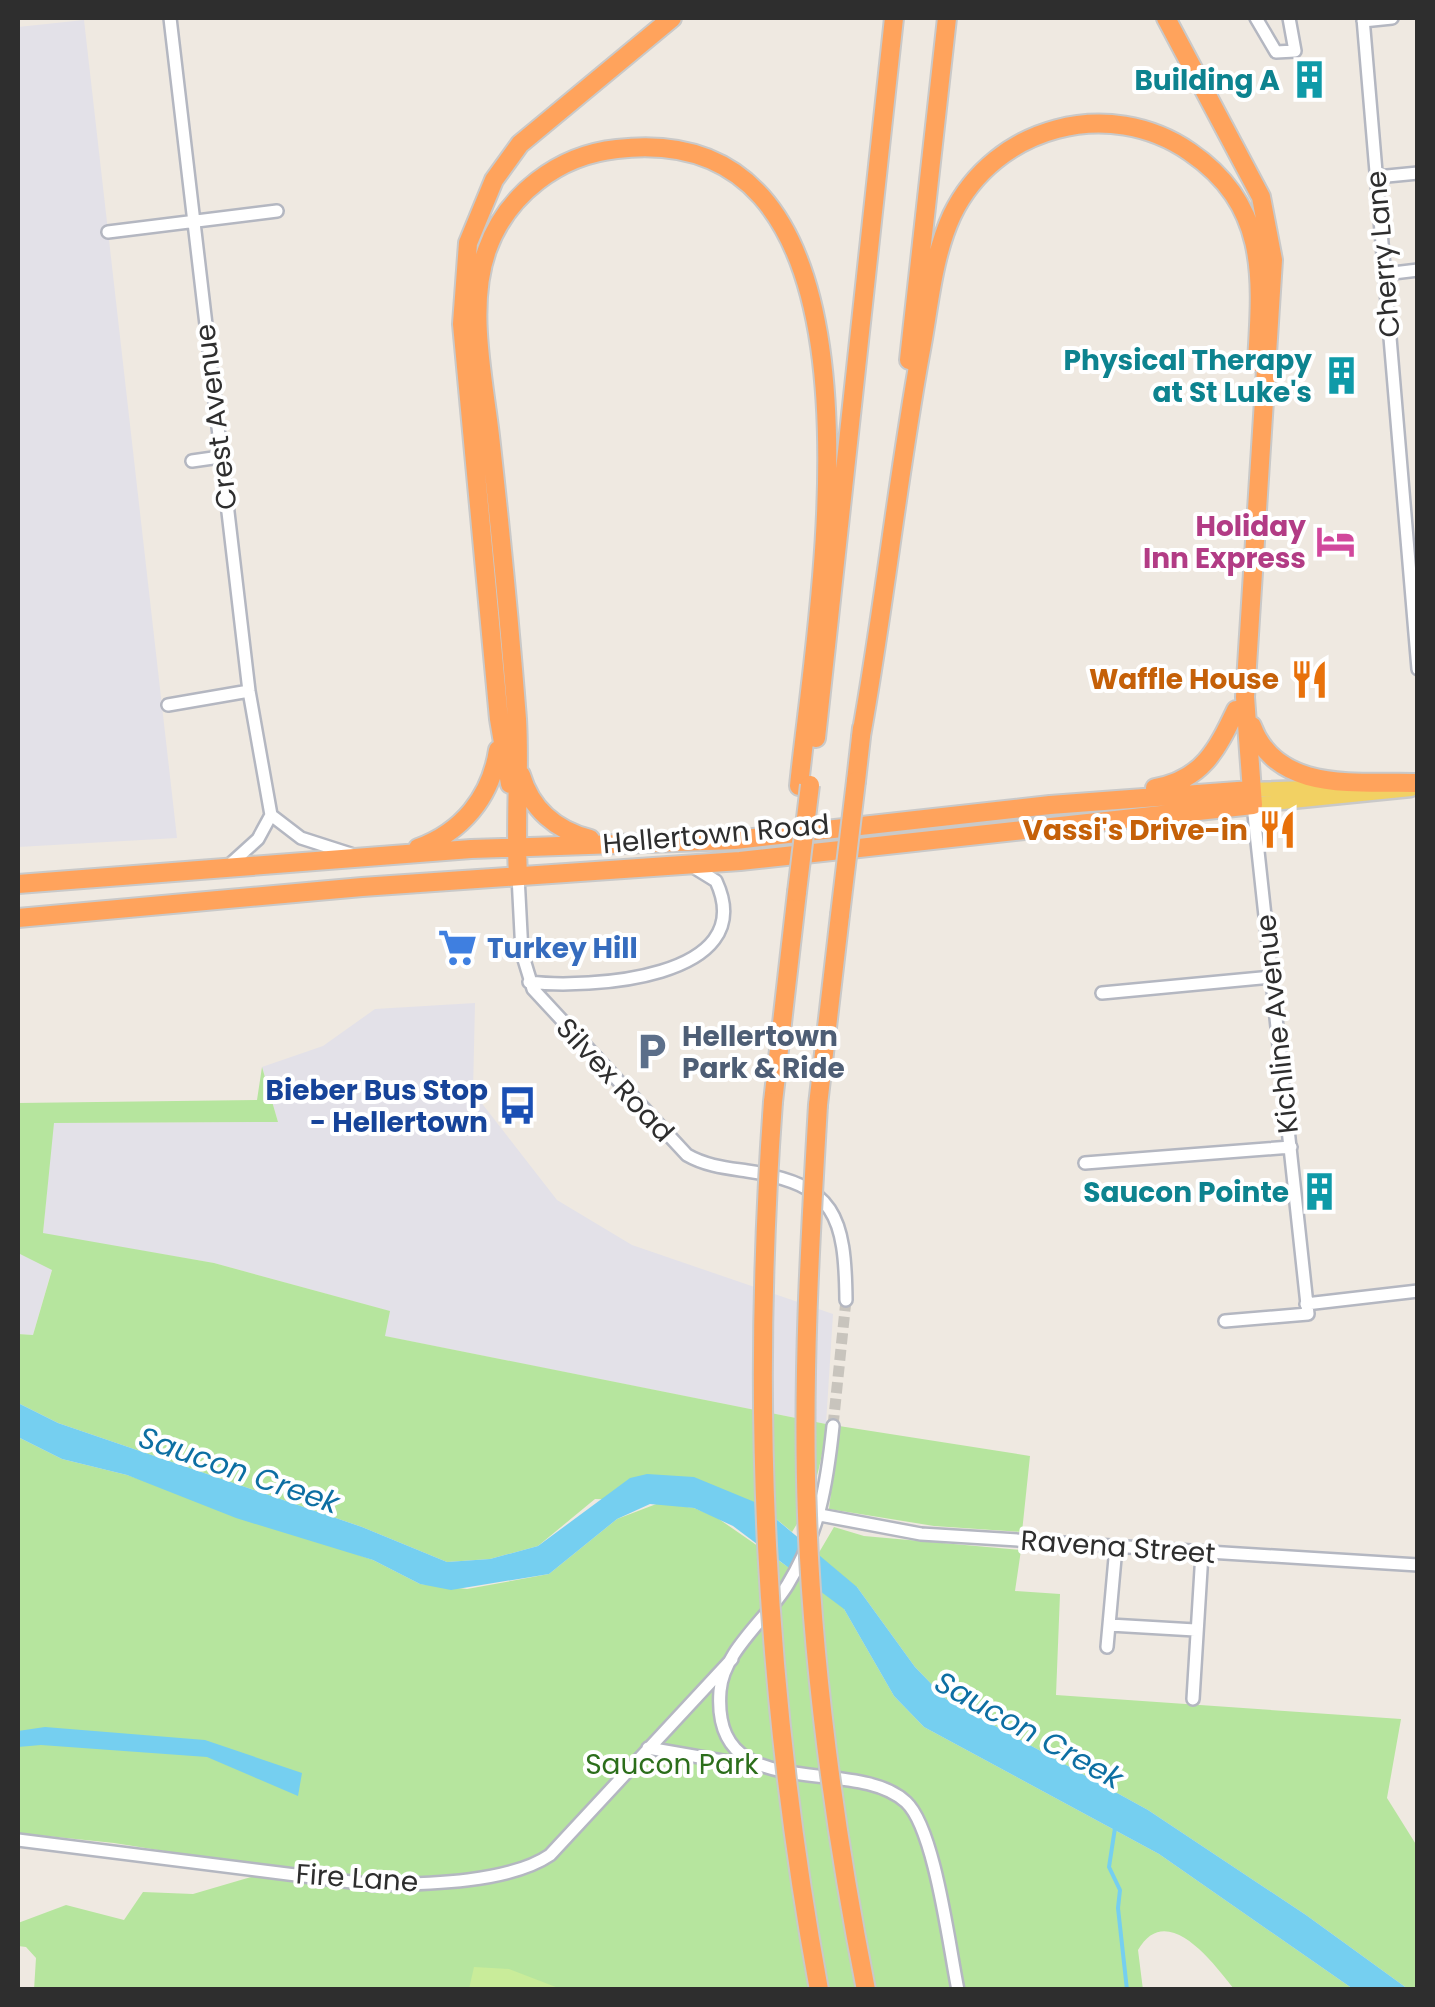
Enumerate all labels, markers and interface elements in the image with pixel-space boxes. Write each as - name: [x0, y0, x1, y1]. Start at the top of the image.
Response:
- building icon: Building A: [1289, 59, 1331, 101]
- place label: Building A: [1134, 61, 1280, 100]
- street label: Cherry Lane: [1356, 169, 1410, 339]
- street label: Crest Avenue: [185, 322, 247, 512]
- place label: Physical Therapy at St Luke's: [1064, 341, 1312, 412]
- building icon: Physical Therapy at St Luke's: [1321, 355, 1363, 397]
- place label: Holiday Inn Express: [1143, 507, 1306, 578]
- hotel icon: Holiday Inn Express: [1315, 521, 1357, 563]
- restaurant icon: Waffle House: [1288, 658, 1330, 700]
- place label: Waffle House: [1089, 660, 1279, 699]
- street label: Hellertown Road: [601, 805, 831, 863]
- restaurant icon: Vassi's Drive-in: [1257, 809, 1299, 851]
- place label: Vassi's Drive-in: [1023, 811, 1248, 850]
- street label: Kichline Avenue: [1246, 912, 1308, 1136]
- supermarket icon: Turkey Hill: [436, 927, 478, 969]
- place label: Turkey Hill: [487, 929, 638, 968]
- street label: Silvex Road: [547, 1009, 683, 1151]
- place label: Hellertown Park & Ride: [682, 1017, 845, 1088]
- parking icon: Hellertown Park & Ride: [631, 1031, 673, 1073]
- place label: Bieber Bus Stop - Hellertown: [266, 1071, 488, 1142]
- bus stop icon: Bieber Bus Stop - Hellertown: [497, 1085, 539, 1127]
- building icon: Saucon Pointe: [1298, 1171, 1340, 1213]
- place label: Saucon Pointe: [1083, 1173, 1289, 1212]
- water label: Saucon Creek: [133, 1416, 346, 1525]
- street label: Ravena Street: [1019, 1521, 1217, 1573]
- water label: Saucon Creek: [927, 1660, 1132, 1800]
- park label: Saucon Park: [585, 1745, 759, 1784]
- street label: Fire Lane: [294, 1854, 420, 1902]

